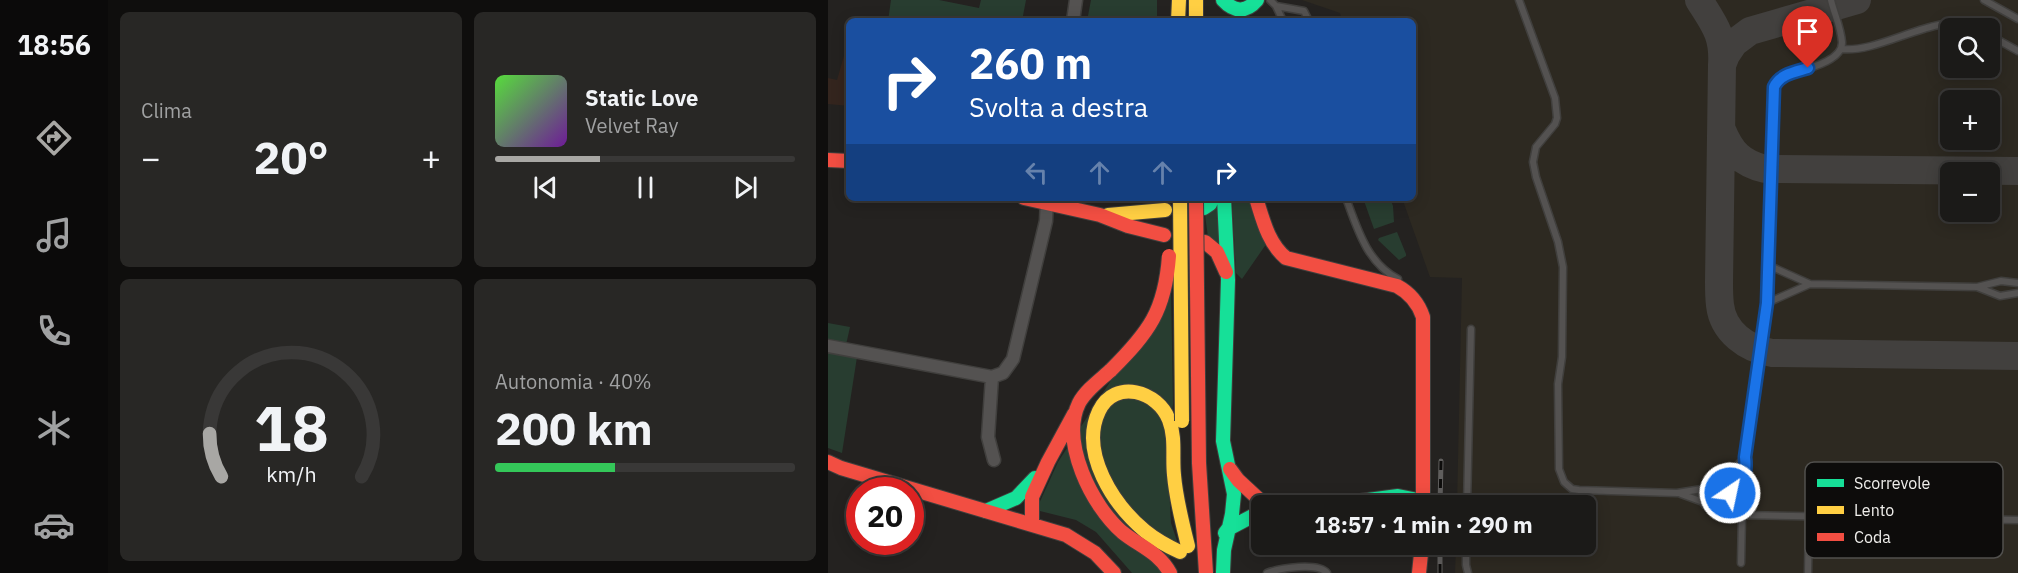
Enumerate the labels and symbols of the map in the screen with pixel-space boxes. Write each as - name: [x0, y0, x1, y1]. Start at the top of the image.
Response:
- pin: [1782, 6, 1833, 68]
- position arrow: [1698, 461, 1762, 525]
- legend: [1805, 462, 2003, 558]
- text: Scorrevole: [1854, 473, 1931, 493]
- speed limit sign: 20: [846, 477, 924, 555]
- text: Lento: [1854, 500, 1894, 520]
- text: Coda: [1854, 527, 1891, 547]

